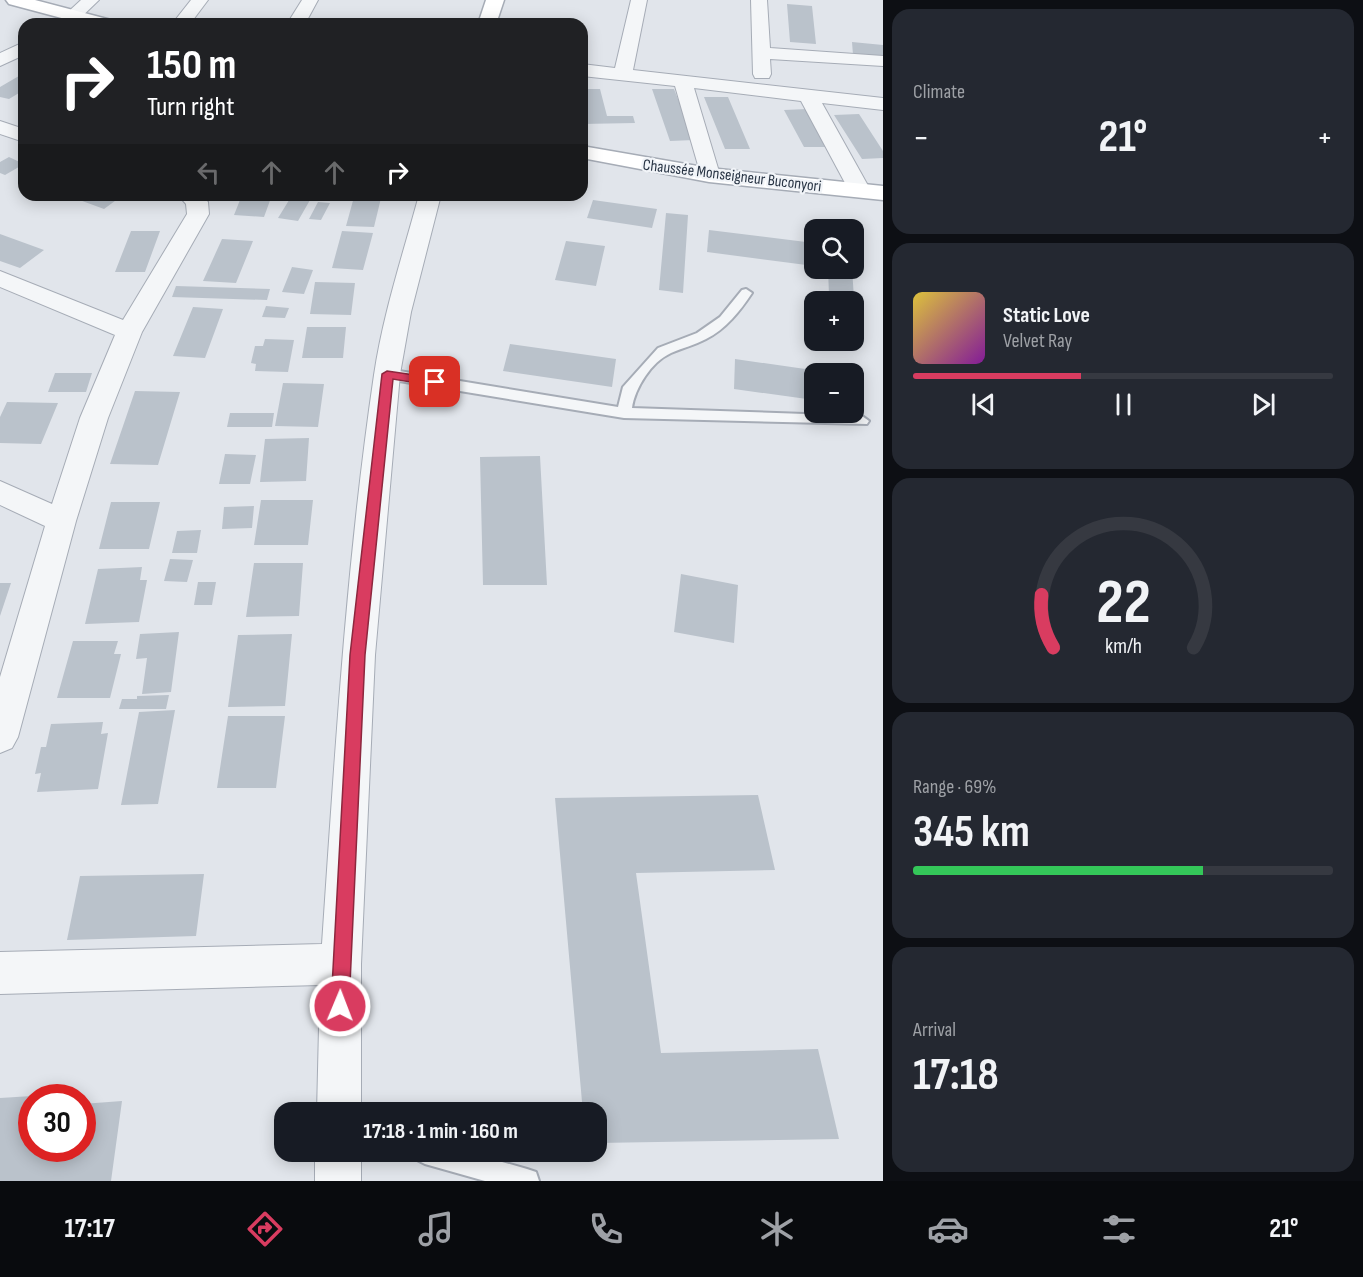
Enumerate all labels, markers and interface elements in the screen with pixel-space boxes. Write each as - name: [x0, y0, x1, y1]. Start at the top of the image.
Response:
- text: 150 m: [147, 40, 236, 91]
- icon: right: [48, 42, 126, 120]
- text: Climate: [913, 80, 965, 104]
- text: Turn right: [147, 91, 234, 123]
- text: 21°: [1099, 110, 1147, 165]
- text: −: [913, 118, 929, 158]
- text: +: [1317, 118, 1333, 158]
- icon: left: [192, 156, 225, 189]
- icon: ahead: [255, 156, 288, 189]
- icon: ahead: [318, 156, 351, 189]
- icon: right: [381, 156, 414, 189]
- street label: Chaussée Monseigneur Buconyori: [642, 156, 822, 196]
- map controls: [804, 219, 864, 423]
- button: search: [804, 219, 864, 279]
- button: +: [804, 291, 864, 351]
- text: Static Love: [1003, 302, 1090, 329]
- text: Velvet Ray: [1003, 329, 1072, 353]
- pin: [409, 356, 460, 407]
- button: −: [804, 363, 864, 423]
- icon: arrive: [418, 365, 451, 398]
- icon: previous: [967, 388, 1000, 421]
- icon: pause: [1107, 388, 1140, 421]
- icon: next: [1247, 388, 1280, 421]
- text: 22: [1096, 566, 1150, 641]
- text: km/h: [1104, 634, 1142, 659]
- text: Range · 69%: [913, 775, 997, 799]
- text: 345 km: [913, 805, 1030, 860]
- position arrow: [308, 974, 372, 1038]
- text: Arrival: [913, 1018, 956, 1042]
- text: 17:18: [913, 1048, 999, 1103]
- speed limit sign: 30: [18, 1084, 96, 1162]
- text: 17:18 · 1 min · 160 m: [363, 1118, 518, 1145]
- icon: directions: [244, 1208, 286, 1250]
- icon: music: [415, 1208, 457, 1250]
- icon: phone: [585, 1208, 627, 1250]
- icon: climate: [756, 1208, 798, 1250]
- icon: car: [927, 1208, 969, 1250]
- icon: filters: [1098, 1208, 1140, 1250]
- text: 17:17: [64, 1213, 115, 1245]
- text: 21°: [1269, 1213, 1299, 1245]

